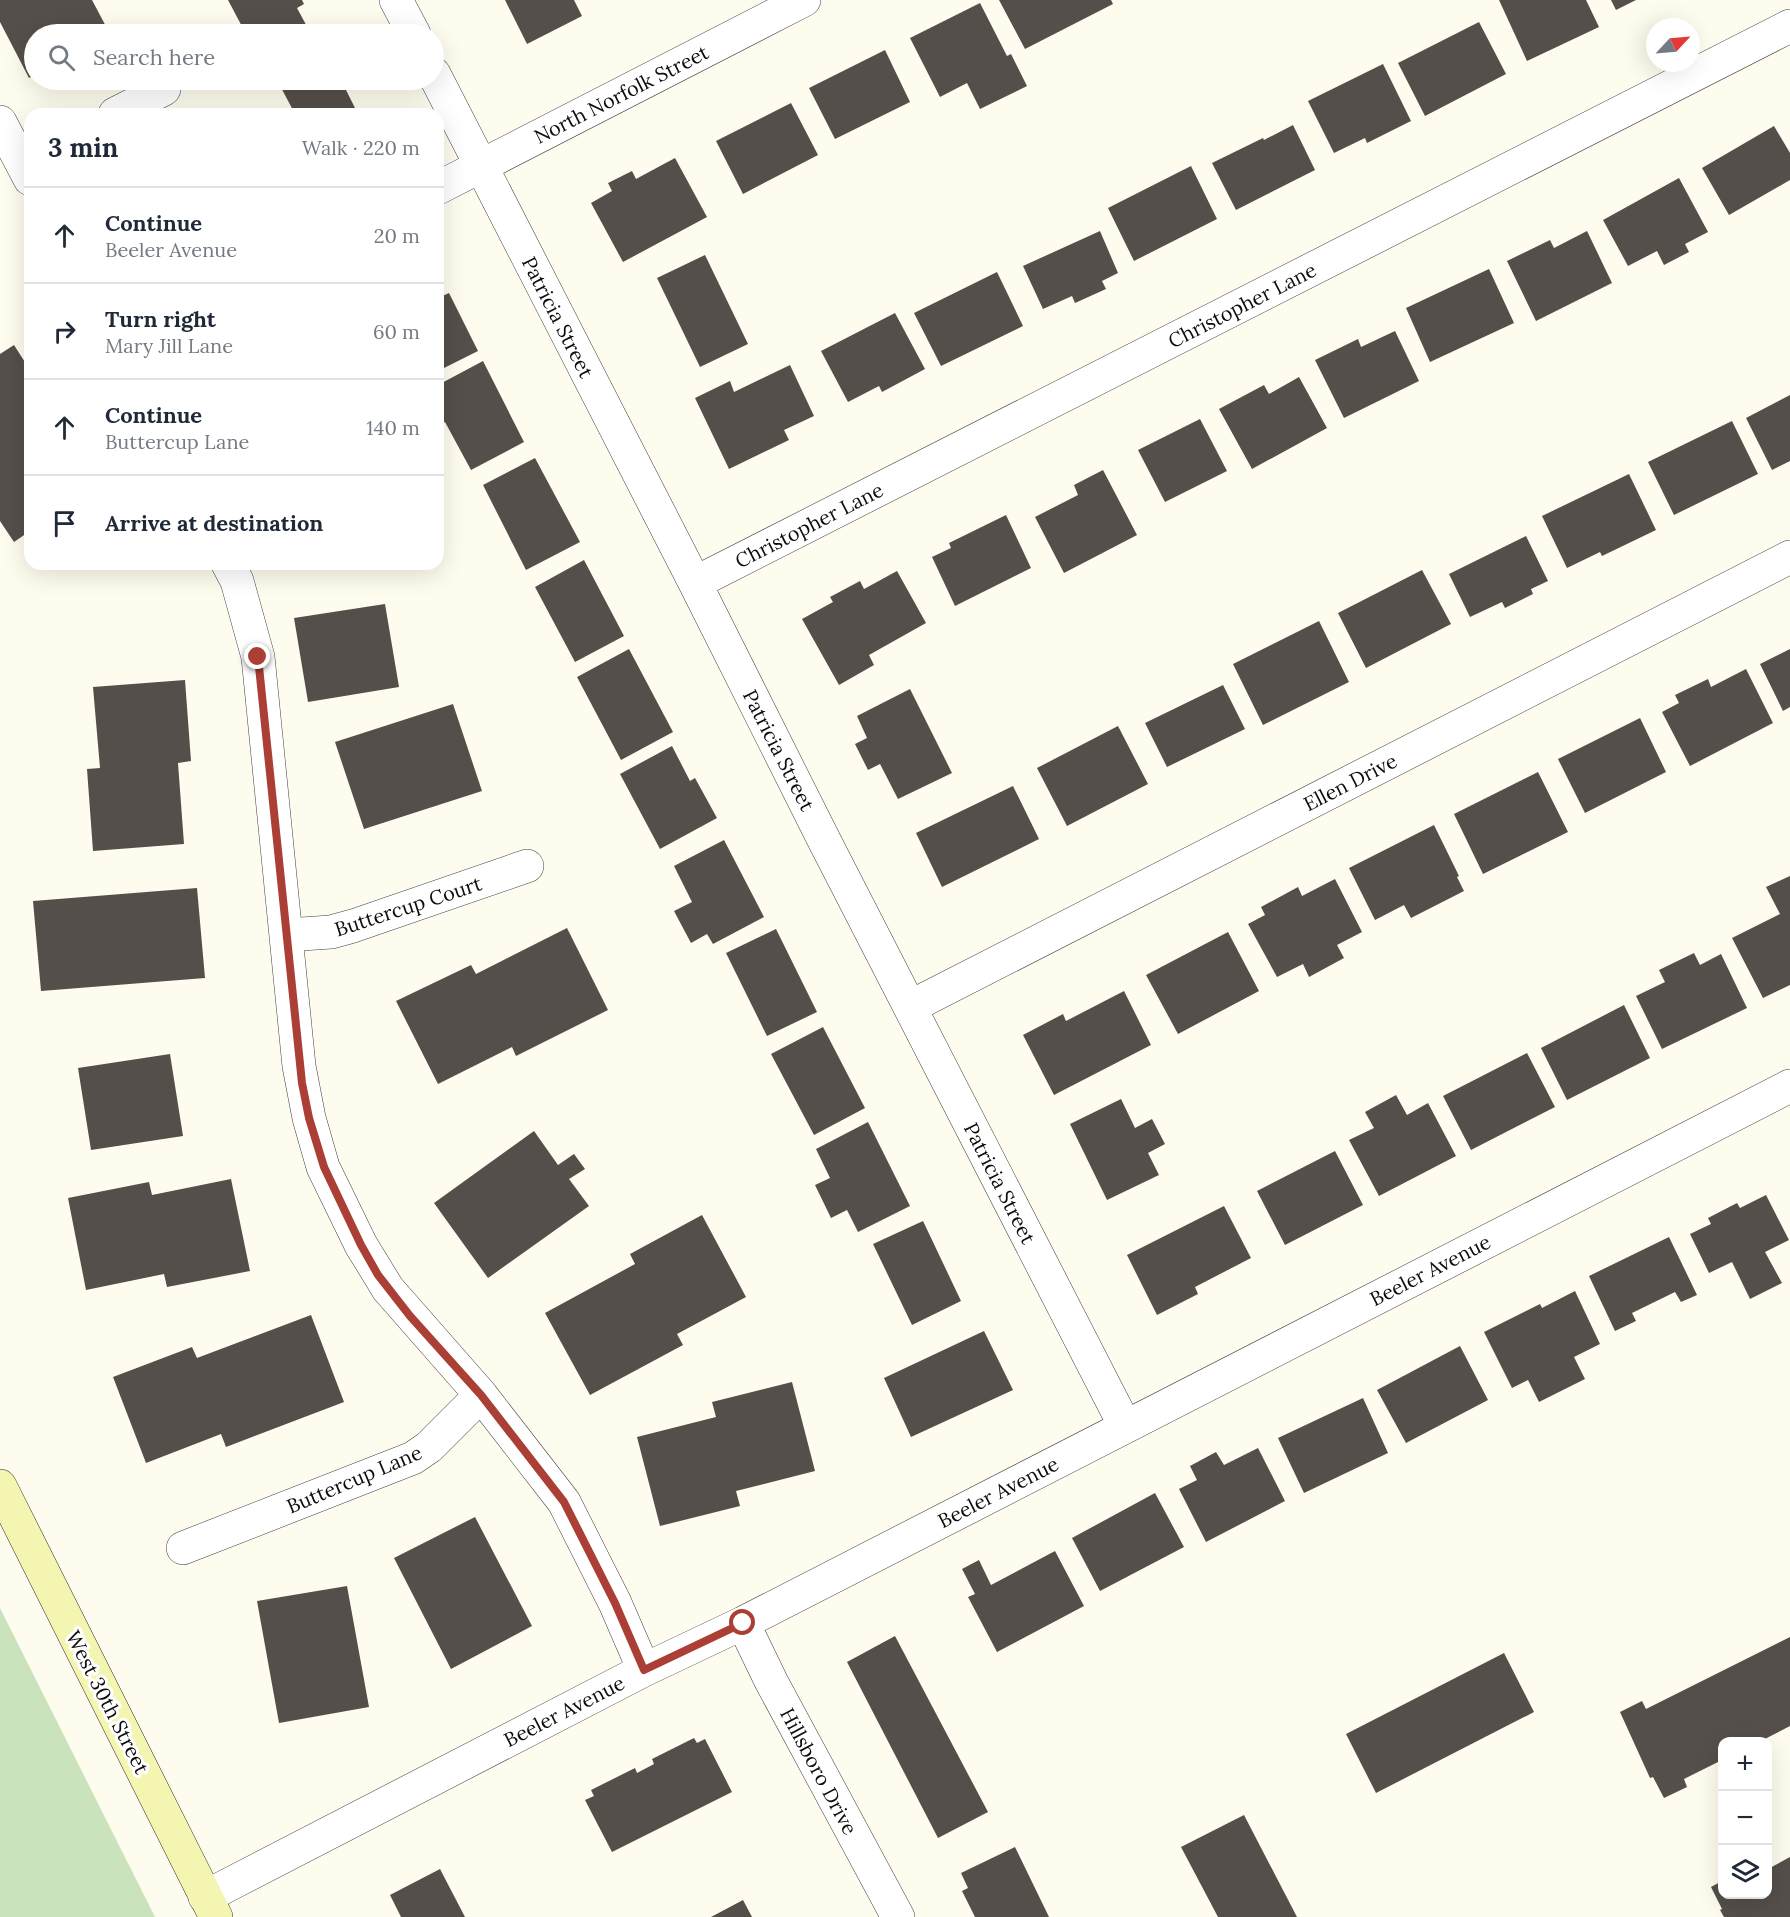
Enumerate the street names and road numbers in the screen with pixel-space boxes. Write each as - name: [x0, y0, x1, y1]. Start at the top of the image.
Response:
- street label: North Norfolk Street: [530, 39, 713, 149]
- street label: Patricia Street: [517, 252, 599, 382]
- street label: Christopher Lane: [1164, 257, 1320, 353]
- street label: Christopher Lane: [731, 477, 887, 573]
- street label: Patricia Street: [738, 685, 820, 815]
- street label: Ellen Drive: [1299, 748, 1401, 816]
- street label: Buttercup Court: [331, 870, 485, 942]
- street label: Patricia Street: [959, 1118, 1041, 1248]
- street label: Beeler Avenue: [1365, 1229, 1495, 1311]
- street label: Buttercup Lane: [283, 1439, 425, 1519]
- street label: Beeler Avenue: [933, 1451, 1063, 1533]
- street label: West 30th Street: [61, 1626, 155, 1778]
- street label: Beeler Avenue: [499, 1670, 629, 1752]
- street label: Hillsboro Drive: [775, 1703, 863, 1839]

